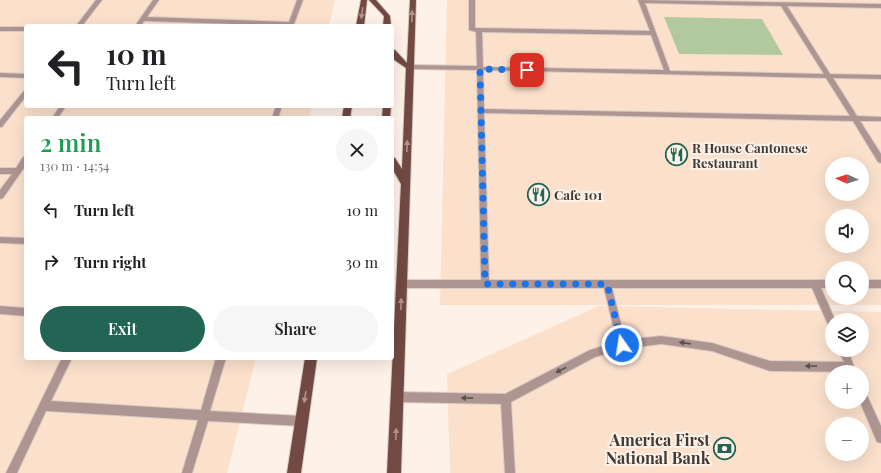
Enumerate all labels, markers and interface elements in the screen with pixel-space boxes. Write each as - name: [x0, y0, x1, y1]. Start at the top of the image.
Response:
- one-way arrow: [359, 7, 365, 19]
- one-way arrow: [409, 10, 416, 22]
- text: 10 m: [106, 35, 167, 72]
- icon: left: [40, 40, 92, 92]
- pin: [510, 53, 544, 87]
- icon: arrive: [516, 59, 538, 81]
- text: Turn left: [106, 71, 176, 95]
- text: 2 min: [40, 126, 101, 158]
- button: close: [336, 129, 378, 171]
- place label: R House Cantonese Restaurant: [692, 139, 808, 171]
- one-way arrow: [404, 140, 411, 152]
- restaurant icon: R House Cantonese Restaurant: [663, 141, 689, 167]
- text: 130 m · 14:54: [40, 157, 109, 174]
- north arrow: [825, 157, 869, 201]
- map controls: [825, 157, 869, 461]
- restaurant icon: Cafe 101: [525, 181, 551, 207]
- place label: Cafe 101: [554, 186, 602, 203]
- icon: left: [40, 199, 62, 221]
- text: Turn left: [74, 200, 135, 220]
- text: 10 m: [346, 200, 378, 220]
- button: sound: [825, 209, 869, 253]
- icon: right: [40, 251, 62, 273]
- text: Turn right: [74, 252, 147, 272]
- text: 30 m: [345, 252, 378, 272]
- button: search: [825, 261, 869, 305]
- one-way arrow: [398, 297, 404, 310]
- button: Exit: [40, 306, 205, 352]
- button: Share: [213, 306, 378, 352]
- button: layers: [825, 313, 869, 357]
- position arrow: [601, 324, 643, 366]
- one-way arrow: [679, 340, 691, 346]
- one-way arrow: [805, 363, 817, 370]
- button: +: [825, 365, 869, 409]
- one-way arrow: [555, 367, 566, 373]
- one-way arrow: [302, 390, 308, 403]
- one-way arrow: [460, 395, 473, 401]
- button: −: [825, 417, 869, 461]
- one-way arrow: [392, 428, 399, 440]
- place label: America First National Bank: [606, 429, 711, 468]
- bank icon: America First National Bank: [712, 435, 738, 461]

